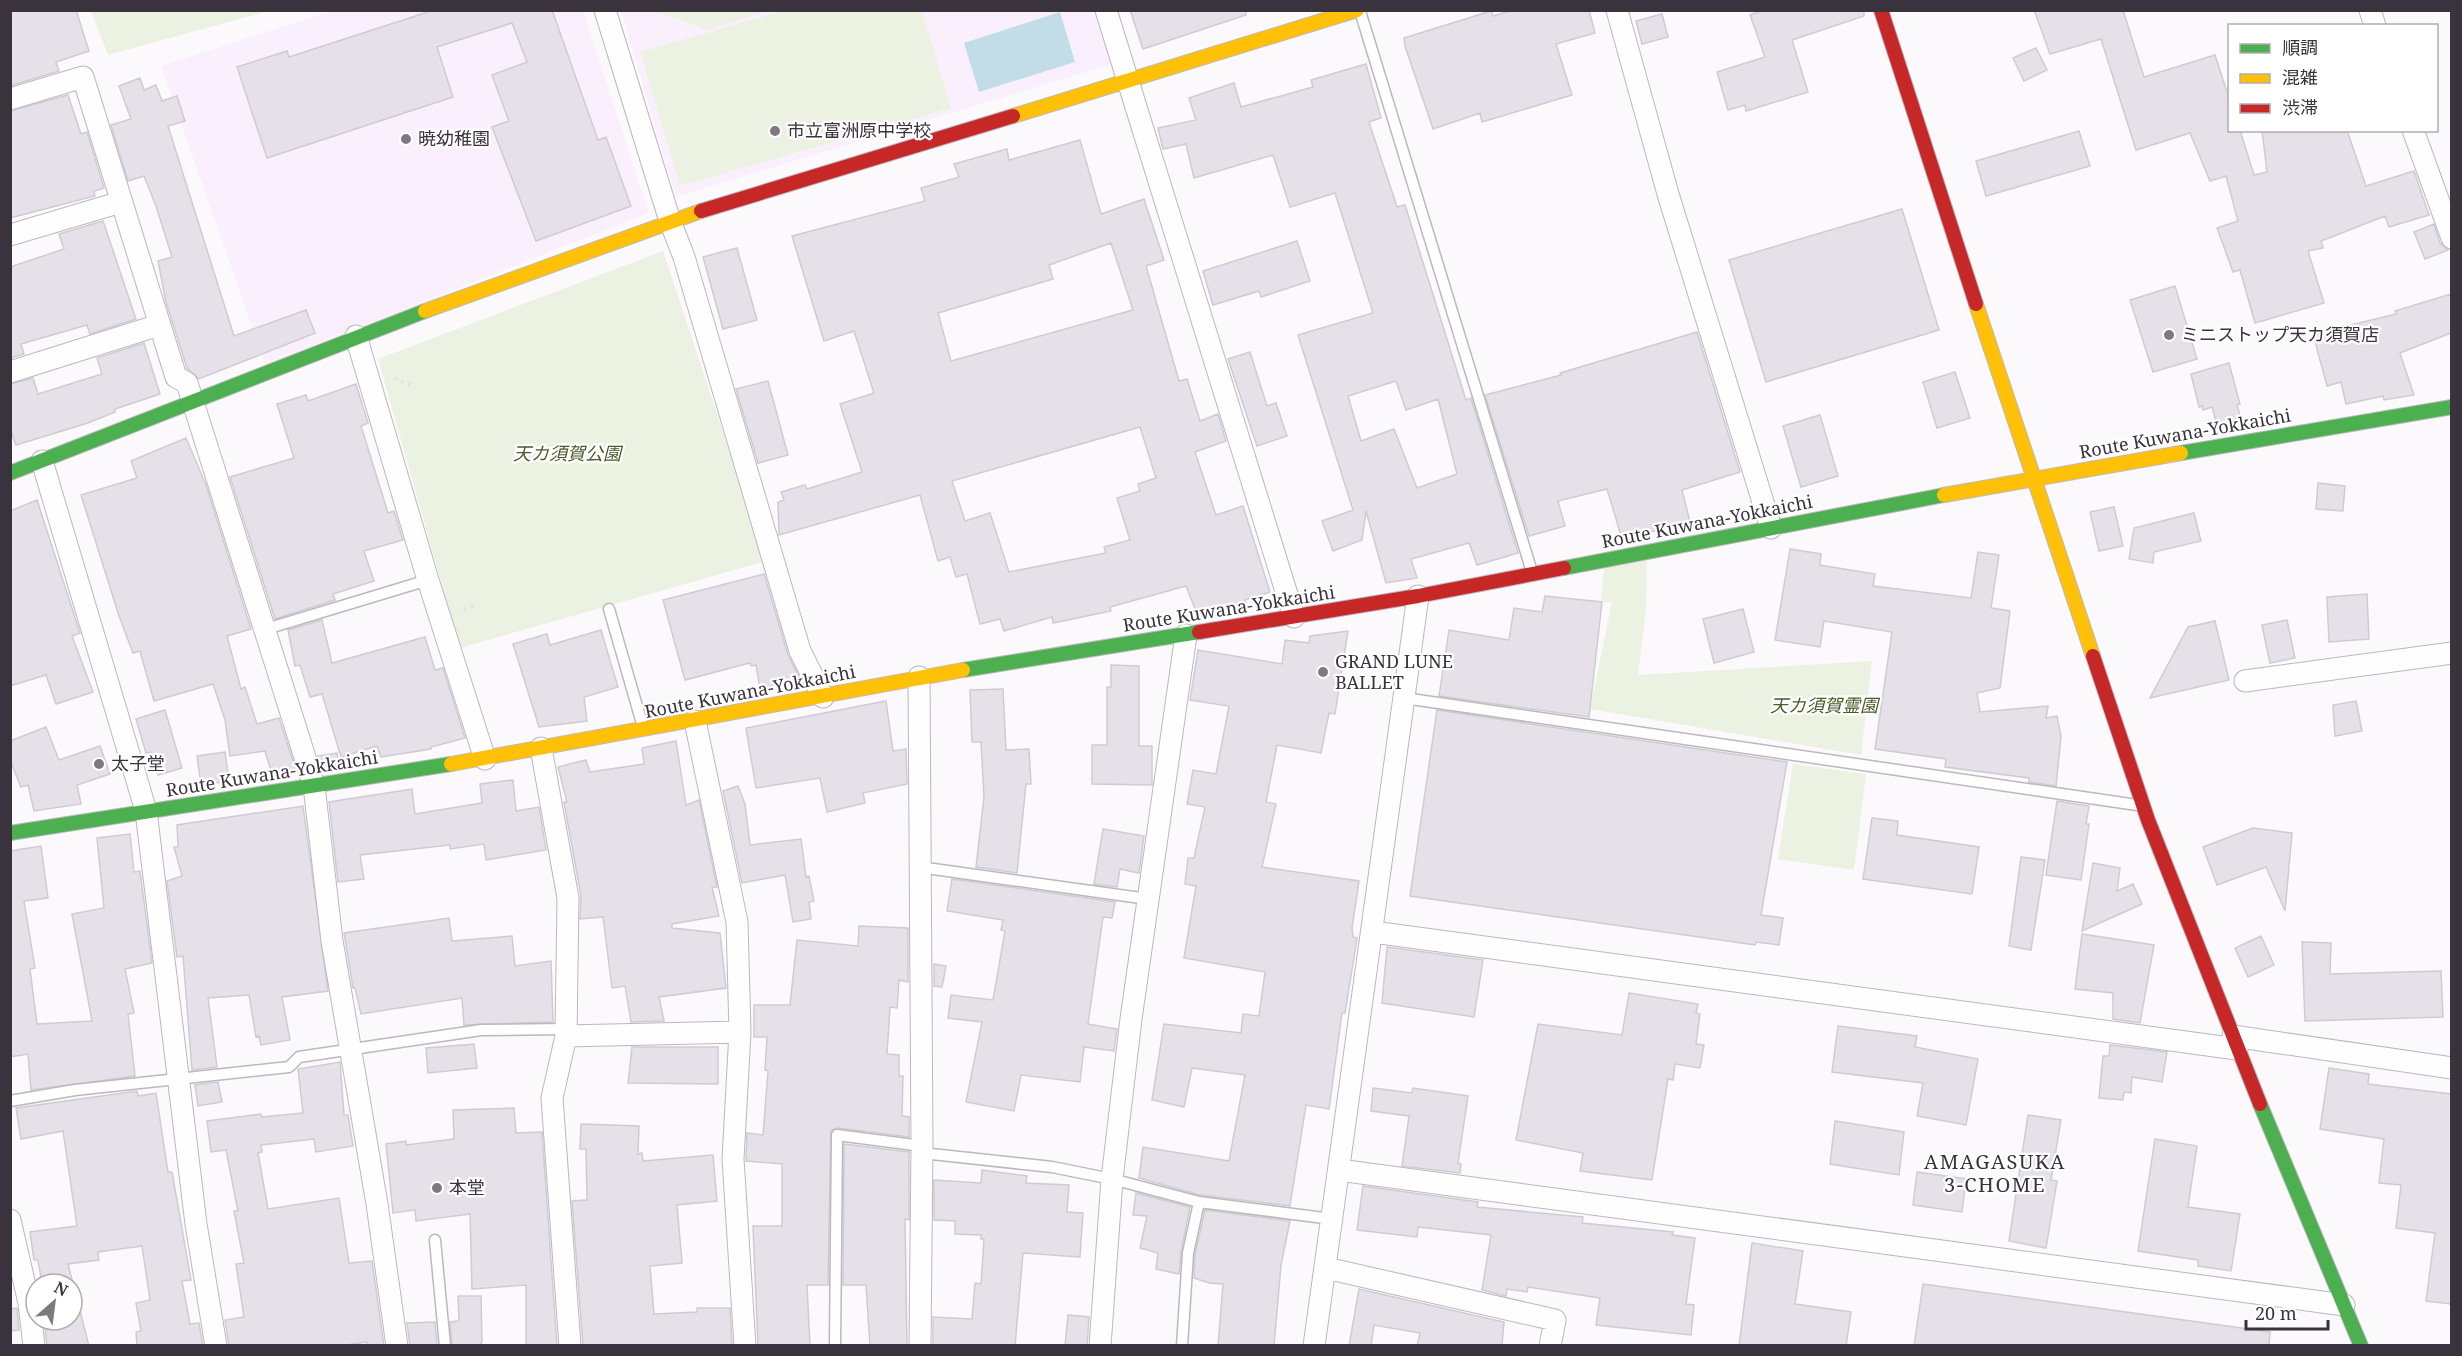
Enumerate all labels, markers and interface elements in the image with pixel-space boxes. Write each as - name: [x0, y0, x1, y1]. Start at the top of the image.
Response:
- legend: [2228, 24, 2438, 132]
- text: 順調: [2282, 35, 2318, 59]
- text: 混雑: [2282, 65, 2318, 89]
- text: 渋滞: [2282, 95, 2318, 119]
- place label: 市立富洲原中学校: [787, 118, 931, 142]
- marker: 市立富洲原中学校: [768, 124, 782, 138]
- place label: 暁幼稚園: [418, 126, 490, 150]
- marker: 暁幼稚園: [399, 132, 413, 146]
- place label: ミニストップ天カ須賀店: [2181, 322, 2379, 346]
- marker: ミニストップ天カ須賀店: [2162, 328, 2176, 342]
- street label: Route Kuwana-Yokkaichi: [2077, 403, 2293, 463]
- park label: 天カ須賀公園: [513, 441, 624, 465]
- street label: Route Kuwana-Yokkaichi: [1599, 489, 1815, 553]
- street label: Route Kuwana-Yokkaichi: [1121, 579, 1337, 637]
- place label: GRAND LUNE BALLET: [1335, 649, 1453, 694]
- street label: Route Kuwana-Yokkaichi: [642, 659, 858, 723]
- marker: GRAND LUNE BALLET: [1316, 665, 1330, 679]
- park label: 天カ須賀霊園: [1770, 693, 1881, 717]
- street label: Route Kuwana-Yokkaichi: [164, 744, 380, 802]
- place label: 太子堂: [111, 751, 165, 775]
- marker: 太子堂: [92, 757, 106, 771]
- district label: AMAGASUKA 3-CHOME: [1924, 1148, 2066, 1198]
- place label: 本堂: [449, 1175, 485, 1199]
- marker: 本堂: [430, 1181, 444, 1195]
- north arrow: [24, 1272, 84, 1332]
- text: N: [50, 1276, 72, 1302]
- scale bar: [2246, 1293, 2328, 1331]
- text: 20 m: [2255, 1301, 2297, 1325]

